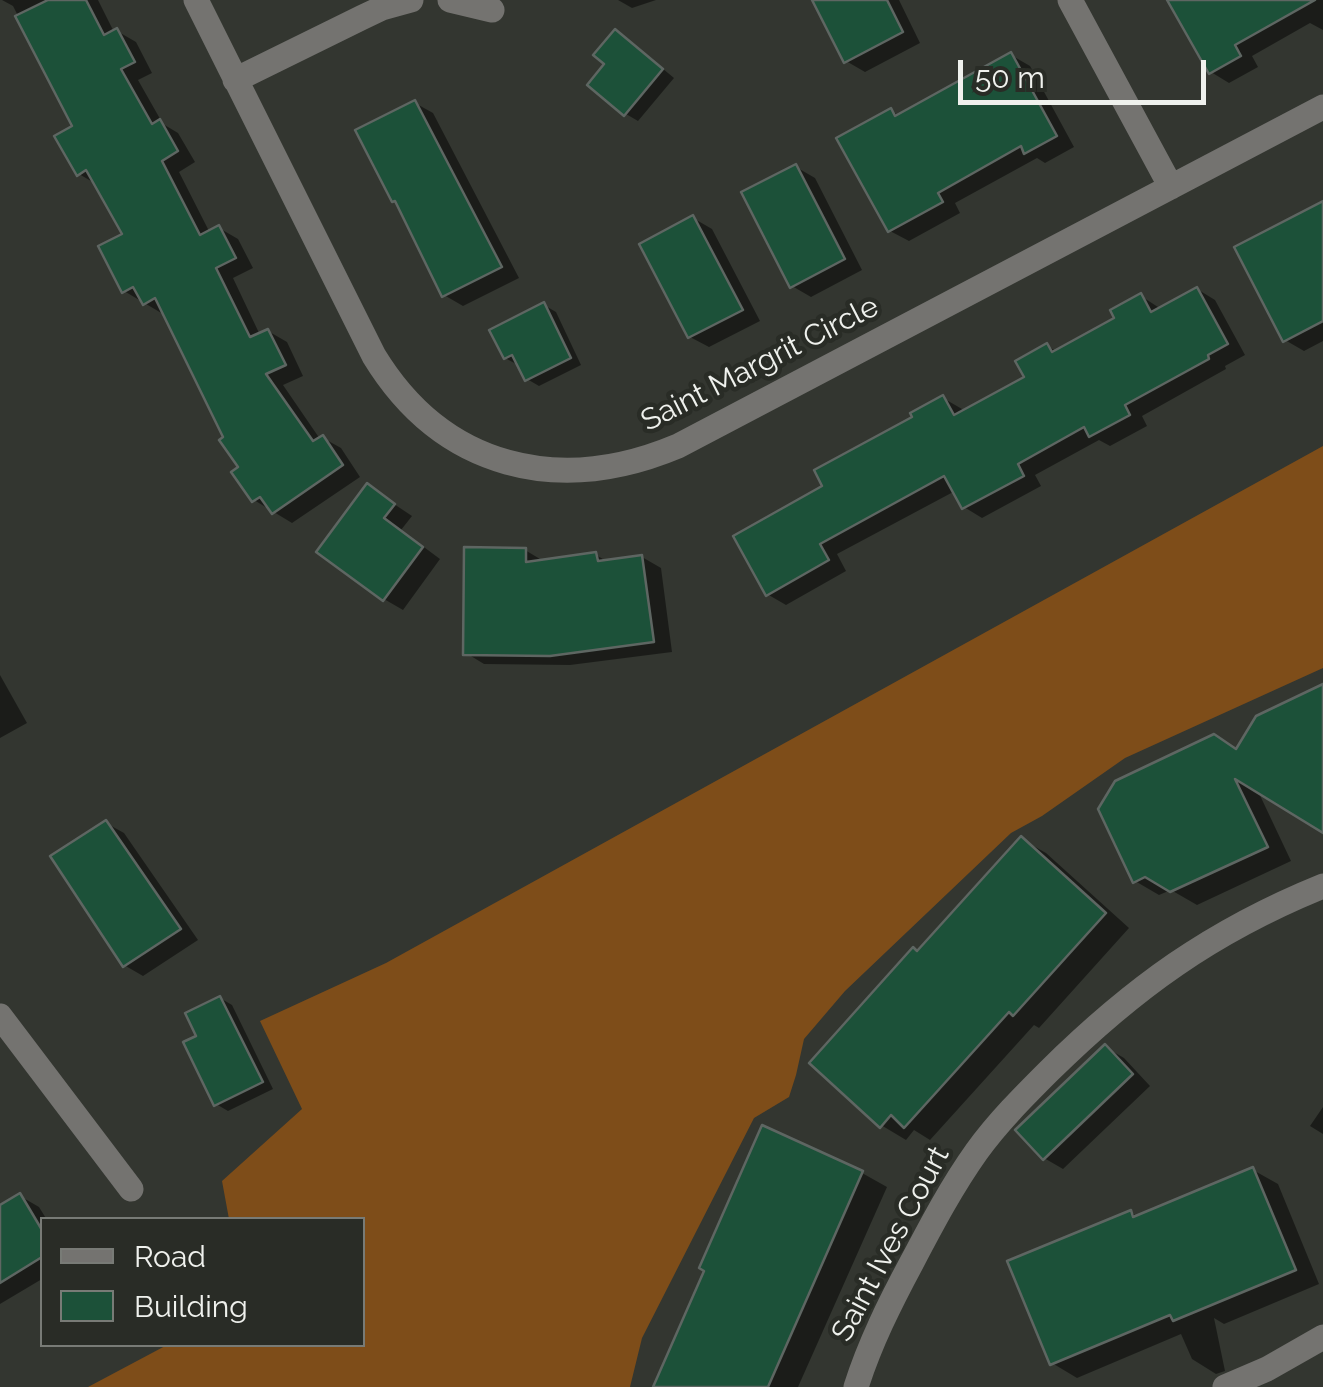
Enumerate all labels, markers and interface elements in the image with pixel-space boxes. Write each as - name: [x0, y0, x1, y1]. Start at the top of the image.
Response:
- scale bar: [963, 40, 1210, 102]
- text: 50 m: [975, 60, 1045, 95]
- street label: Saint Margrit Circle: [635, 289, 885, 439]
- street label: Saint Ives Court: [824, 1140, 958, 1348]
- legend: [40, 1217, 365, 1347]
- text: Road: [134, 1239, 206, 1274]
- text: Building: [134, 1289, 248, 1324]

